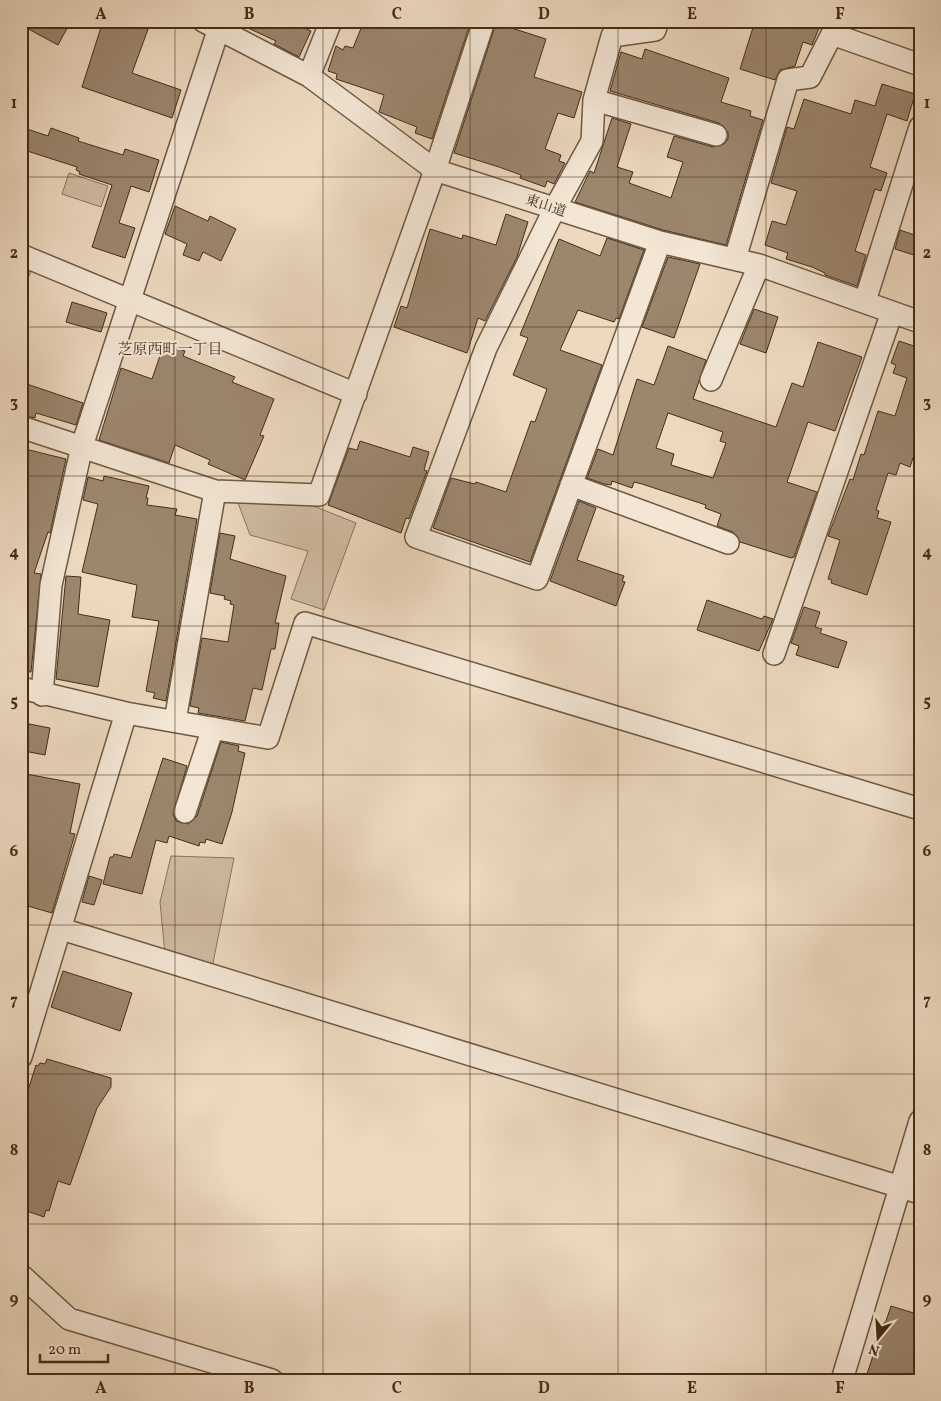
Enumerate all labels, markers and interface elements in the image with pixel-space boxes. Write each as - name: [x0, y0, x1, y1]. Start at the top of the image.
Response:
- text: A: [95, 4, 107, 26]
- text: B: [244, 4, 255, 26]
- text: C: [392, 4, 402, 26]
- text: D: [538, 4, 550, 26]
- text: E: [687, 4, 697, 26]
- text: F: [835, 4, 845, 26]
- text: 1: [11, 93, 17, 115]
- text: 1: [924, 93, 930, 115]
- street label: 東山道: [523, 191, 568, 222]
- text: 2: [10, 243, 18, 265]
- text: 2: [923, 243, 931, 265]
- district label: 芝原西町一丁目: [117, 340, 223, 361]
- text: 3: [10, 392, 18, 414]
- text: 3: [923, 392, 931, 414]
- text: 4: [9, 542, 19, 564]
- text: 4: [922, 542, 932, 564]
- text: 5: [10, 691, 18, 713]
- text: 5: [923, 691, 931, 713]
- text: 6: [10, 841, 19, 863]
- text: 6: [923, 841, 932, 863]
- text: 7: [10, 990, 18, 1012]
- text: 7: [923, 990, 931, 1012]
- text: 8: [10, 1140, 18, 1162]
- text: 8: [923, 1140, 931, 1162]
- text: 9: [10, 1289, 19, 1311]
- text: 9: [923, 1289, 932, 1311]
- north arrow: [854, 1314, 904, 1364]
- scale bar: [40, 1331, 108, 1363]
- text: N: [867, 1338, 882, 1360]
- text: 20 m: [48, 1340, 81, 1361]
- text: A: [95, 1378, 107, 1400]
- text: B: [244, 1378, 255, 1400]
- text: C: [392, 1378, 402, 1400]
- text: D: [538, 1378, 550, 1400]
- text: E: [687, 1378, 697, 1400]
- text: F: [835, 1378, 845, 1400]

